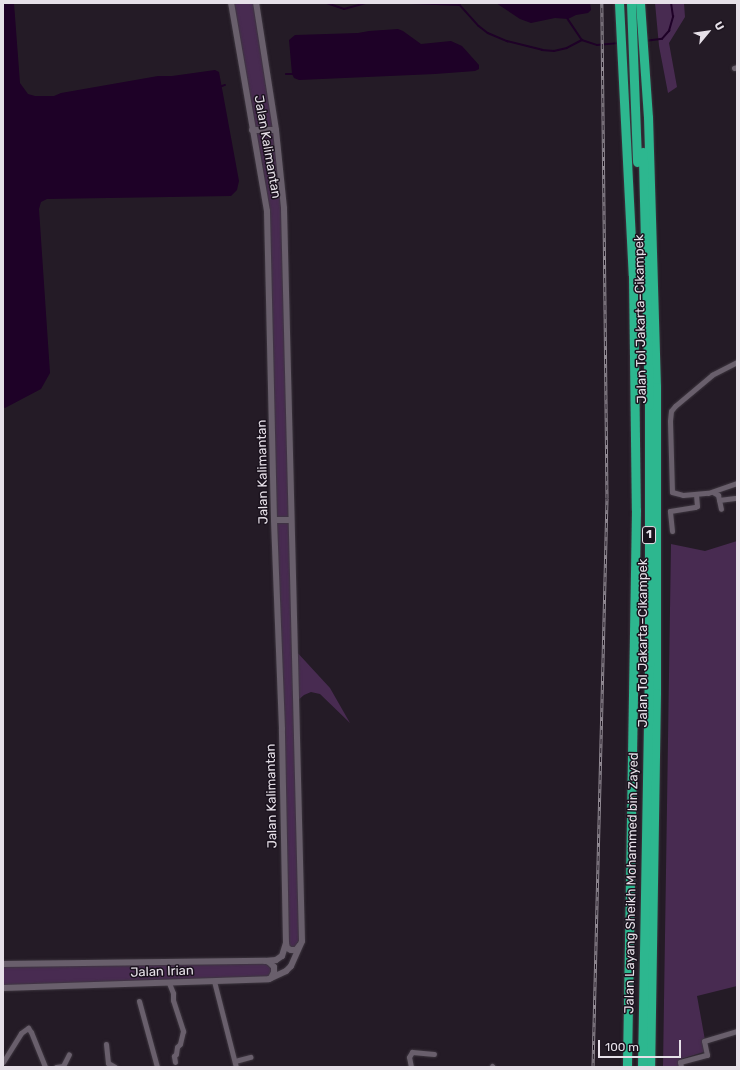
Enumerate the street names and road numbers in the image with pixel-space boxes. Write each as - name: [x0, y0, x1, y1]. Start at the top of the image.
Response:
- street label: Jalan Kalimantan: [250, 94, 284, 200]
- street label: Jalan Tol Jakarta–Cikampek: [632, 234, 650, 404]
- street label: Jalan Kalimantan: [254, 420, 272, 524]
- road number: 1: [642, 525, 656, 545]
- street label: Jalan Tol Jakarta–Cikampek: [635, 558, 651, 728]
- street label: Jalan Kalimantan: [263, 744, 281, 848]
- street label: Jalan Layang Sheikh Mohammed bin Zayed: [622, 752, 642, 1014]
- street label: Jalan Irian: [130, 963, 194, 981]

